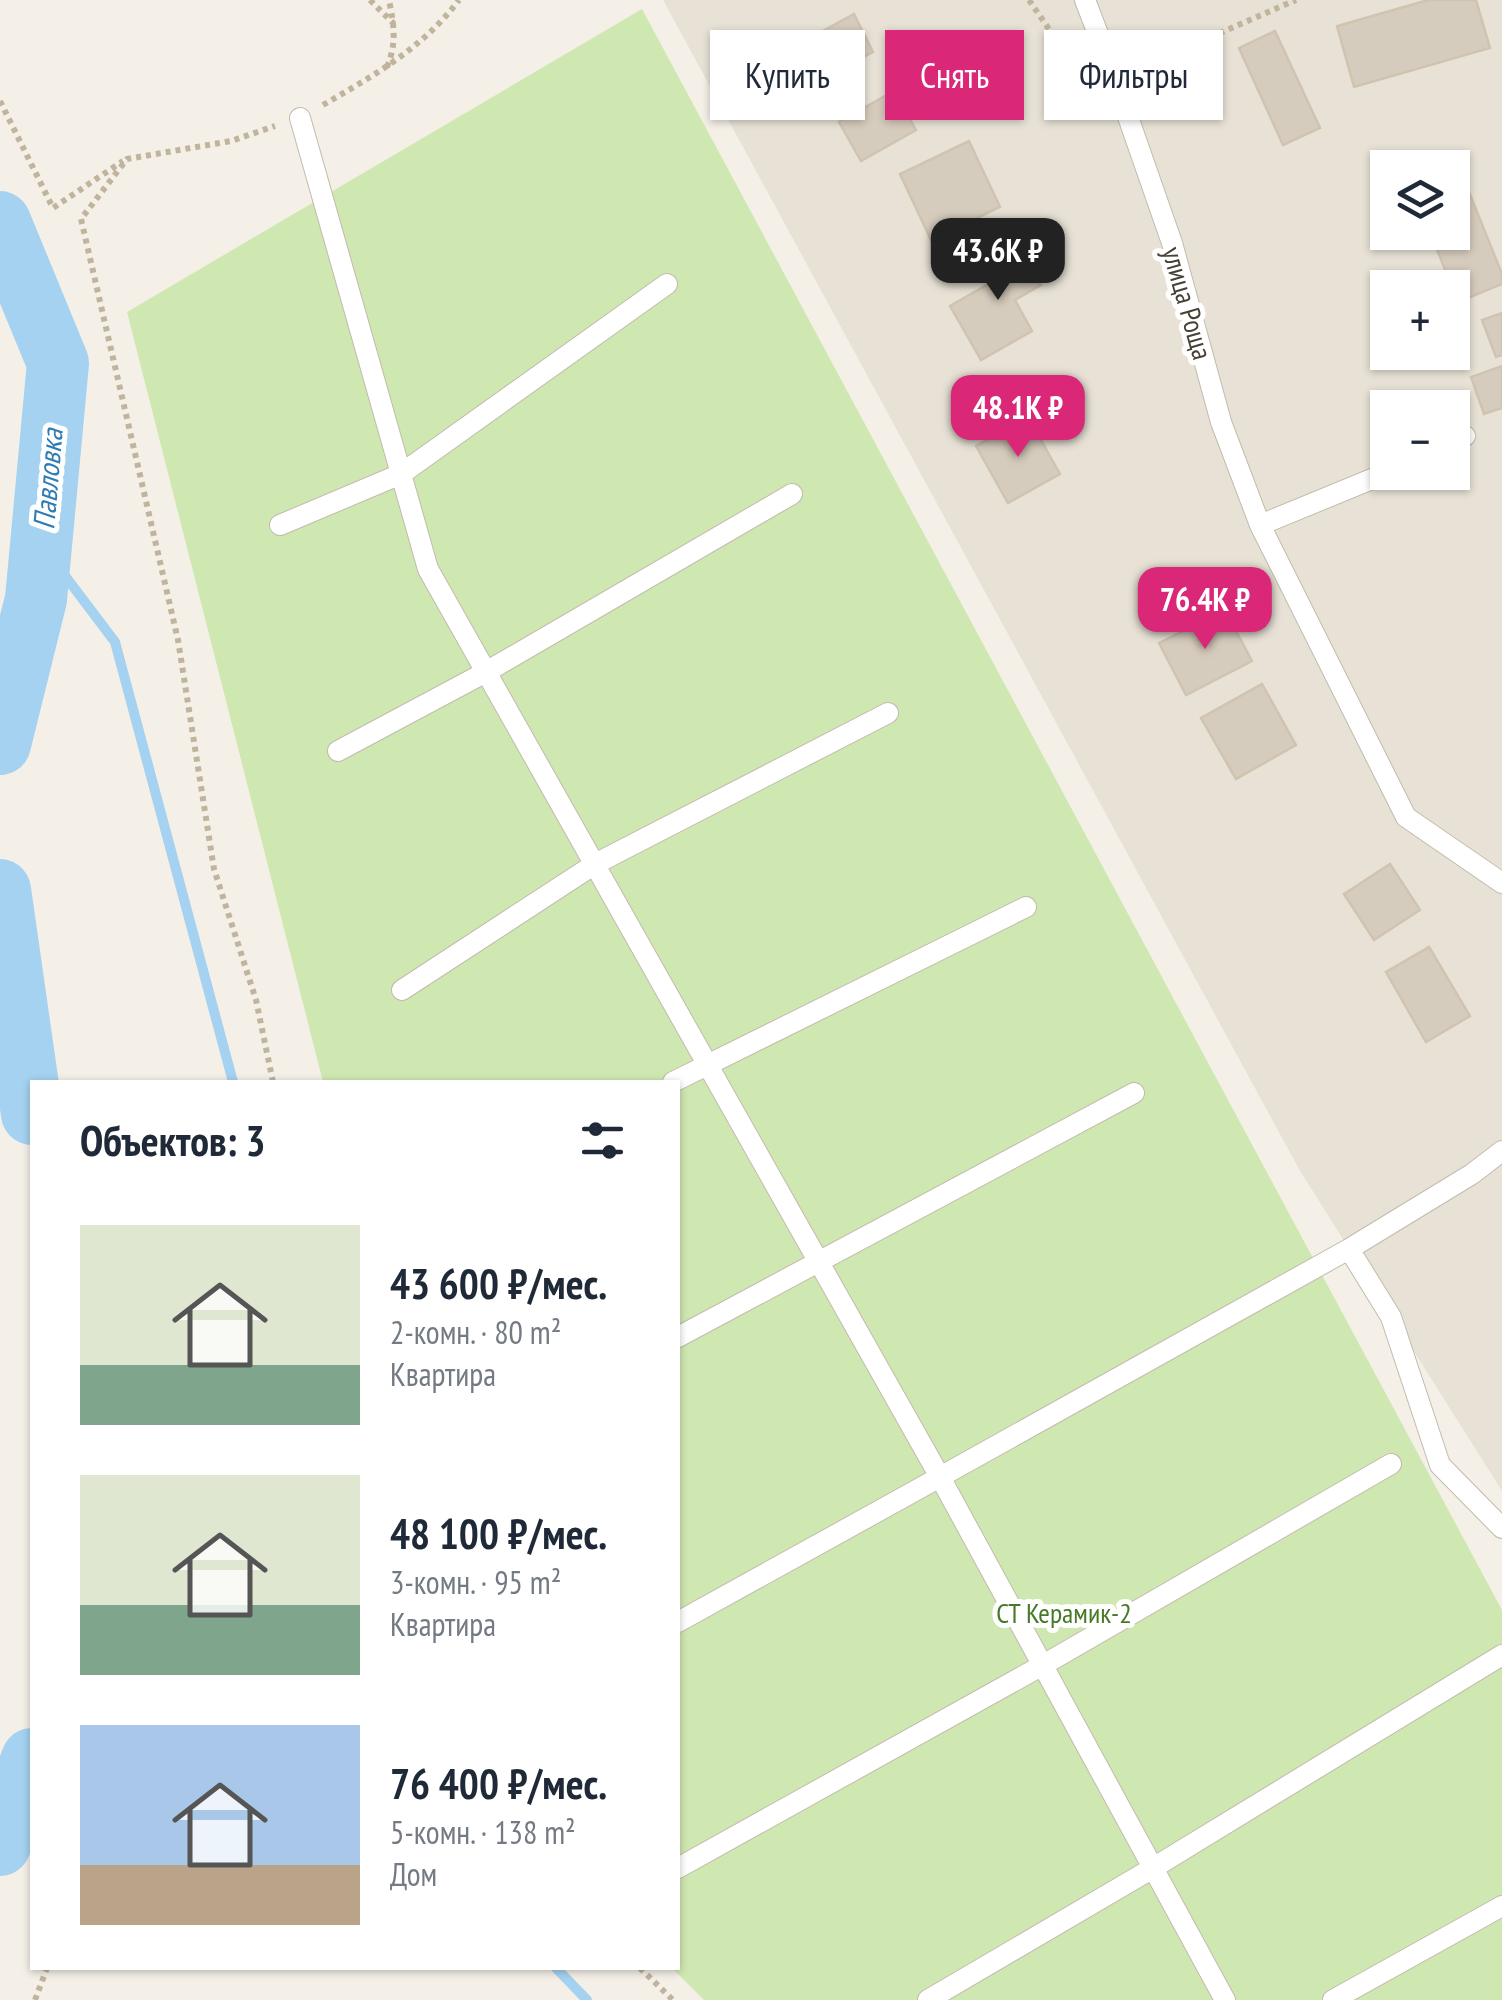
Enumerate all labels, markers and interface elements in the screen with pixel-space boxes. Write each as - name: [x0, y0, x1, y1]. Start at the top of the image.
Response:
- chip: Купить: [710, 30, 865, 120]
- chip: Снять: [885, 30, 1024, 120]
- chip: Фильтры: [1044, 30, 1223, 120]
- map controls: [1370, 150, 1470, 490]
- button: layers: [1370, 150, 1470, 250]
- pin: 43.6K ₽: [906, 218, 1090, 303]
- text: 43.6K ₽: [953, 229, 1043, 271]
- street label: улица Роща: [1154, 242, 1222, 364]
- button: +: [1370, 270, 1470, 370]
- pin: 48.1K ₽: [926, 375, 1110, 460]
- text: 48.1K ₽: [973, 386, 1063, 428]
- button: −: [1370, 390, 1470, 490]
- water label: Павловка: [23, 425, 71, 531]
- pin: 76.4K ₽: [1113, 567, 1297, 652]
- text: 76.4K ₽: [1160, 578, 1250, 620]
- text: Объектов: 3: [80, 1113, 266, 1168]
- icon: filters: [575, 1113, 630, 1168]
- text: 43 600 ₽/мес.: [390, 1256, 607, 1311]
- icon: home: [160, 1265, 280, 1385]
- text: 2-комн. · 80 m²: [390, 1311, 561, 1353]
- text: Квартира: [390, 1353, 496, 1395]
- text: 48 100 ₽/мес.: [390, 1506, 607, 1561]
- icon: home: [160, 1515, 280, 1635]
- text: 3-комн. · 95 m²: [390, 1561, 561, 1603]
- park label: СТ Керамик-2: [996, 1594, 1132, 1631]
- text: Квартира: [390, 1603, 496, 1645]
- text: 76 400 ₽/мес.: [390, 1756, 607, 1811]
- icon: home: [160, 1765, 280, 1885]
- text: 5-комн. · 138 m²: [390, 1811, 576, 1853]
- text: Дом: [390, 1853, 437, 1895]

